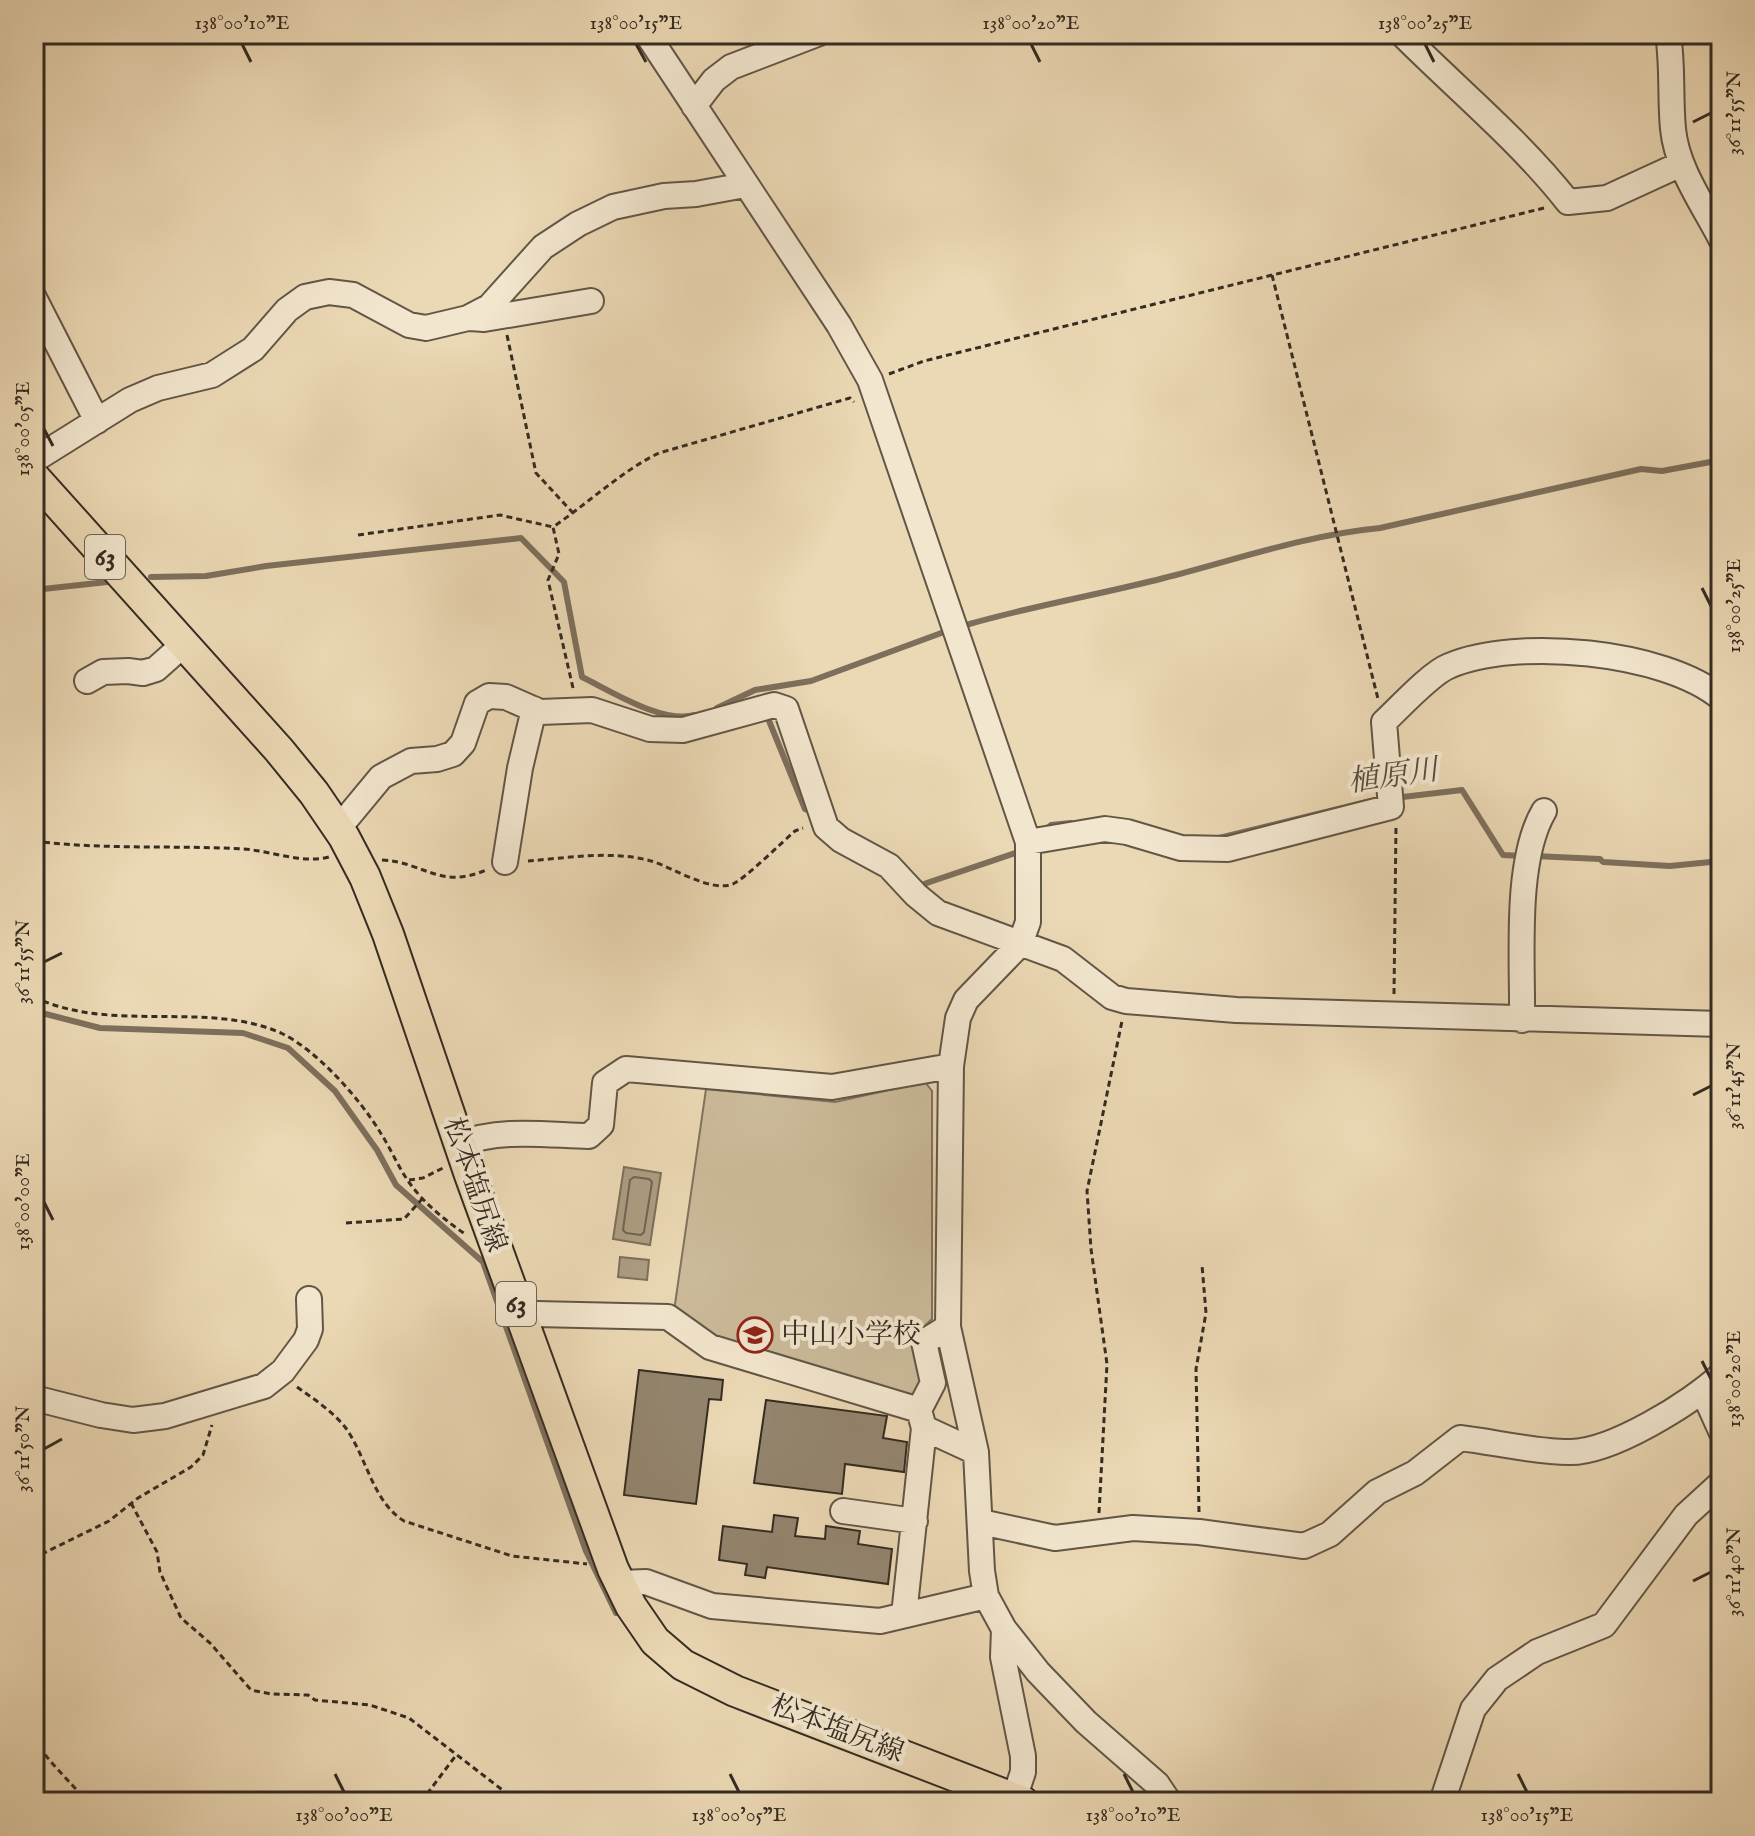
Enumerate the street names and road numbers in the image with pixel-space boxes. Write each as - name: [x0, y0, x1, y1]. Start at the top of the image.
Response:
- road number: 63: [85, 535, 125, 579]
- street label: 松本塩尻線: [435, 1113, 513, 1257]
- road number: 63: [496, 1282, 536, 1326]
- street label: 松本塩尻線: [765, 1689, 909, 1771]

